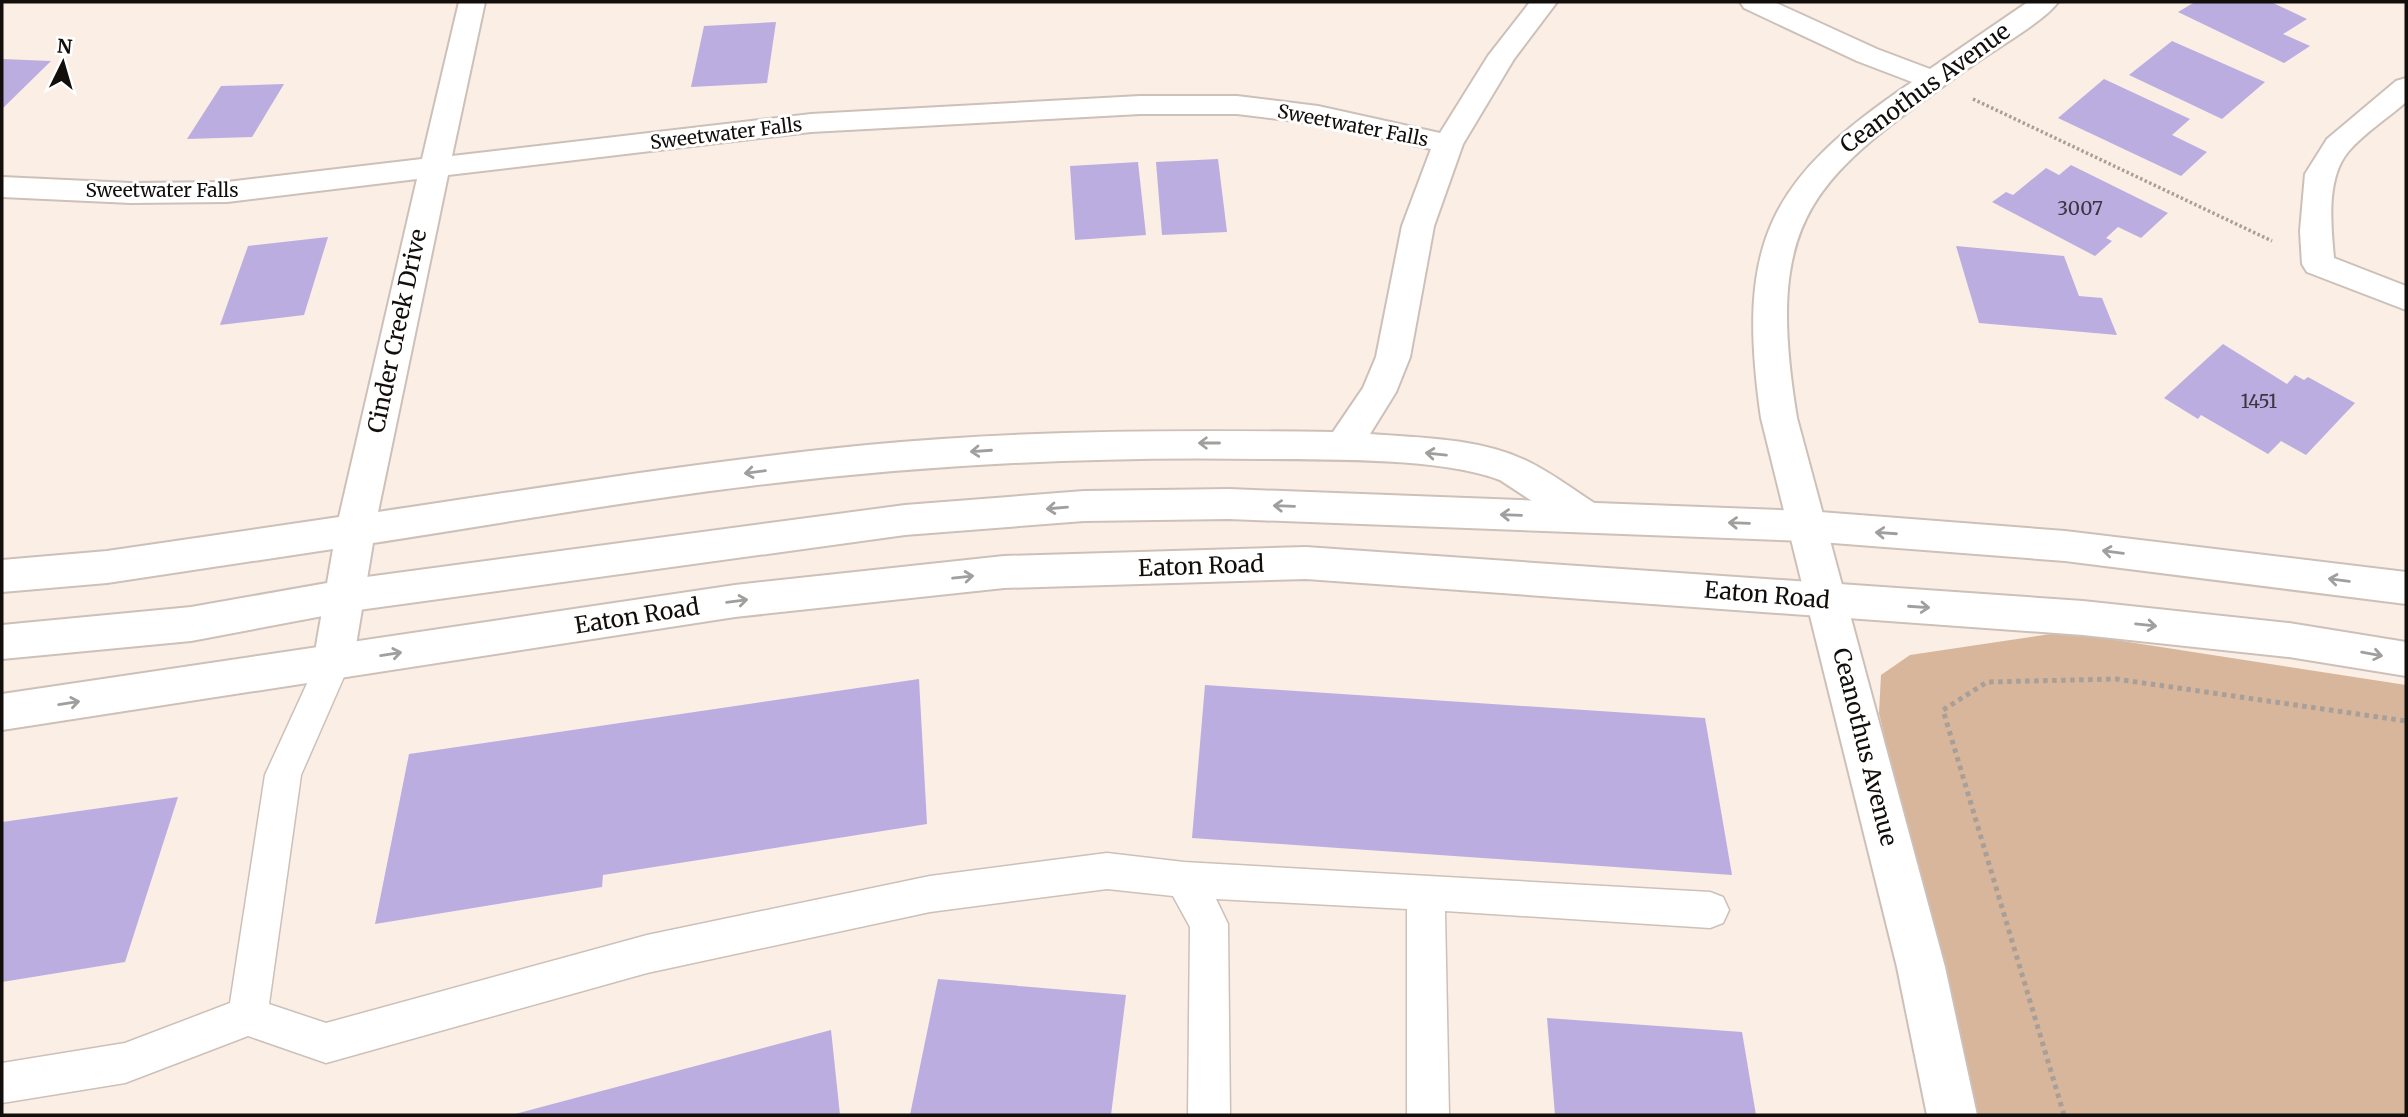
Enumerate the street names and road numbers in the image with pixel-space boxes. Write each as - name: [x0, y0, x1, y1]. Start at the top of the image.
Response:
- street label: Ceanothus Avenue: [1834, 16, 2015, 159]
- street label: Sweetwater Falls: [1276, 99, 1430, 151]
- street label: Sweetwater Falls: [649, 112, 803, 154]
- street label: Sweetwater Falls: [85, 178, 239, 202]
- street label: Cinder Creek Drive: [361, 226, 432, 436]
- street label: Eaton Road: [1138, 549, 1265, 582]
- street label: Eaton Road: [1703, 575, 1831, 614]
- street label: Eaton Road: [572, 591, 702, 640]
- street label: Ceanothus Avenue: [1827, 645, 1904, 849]

